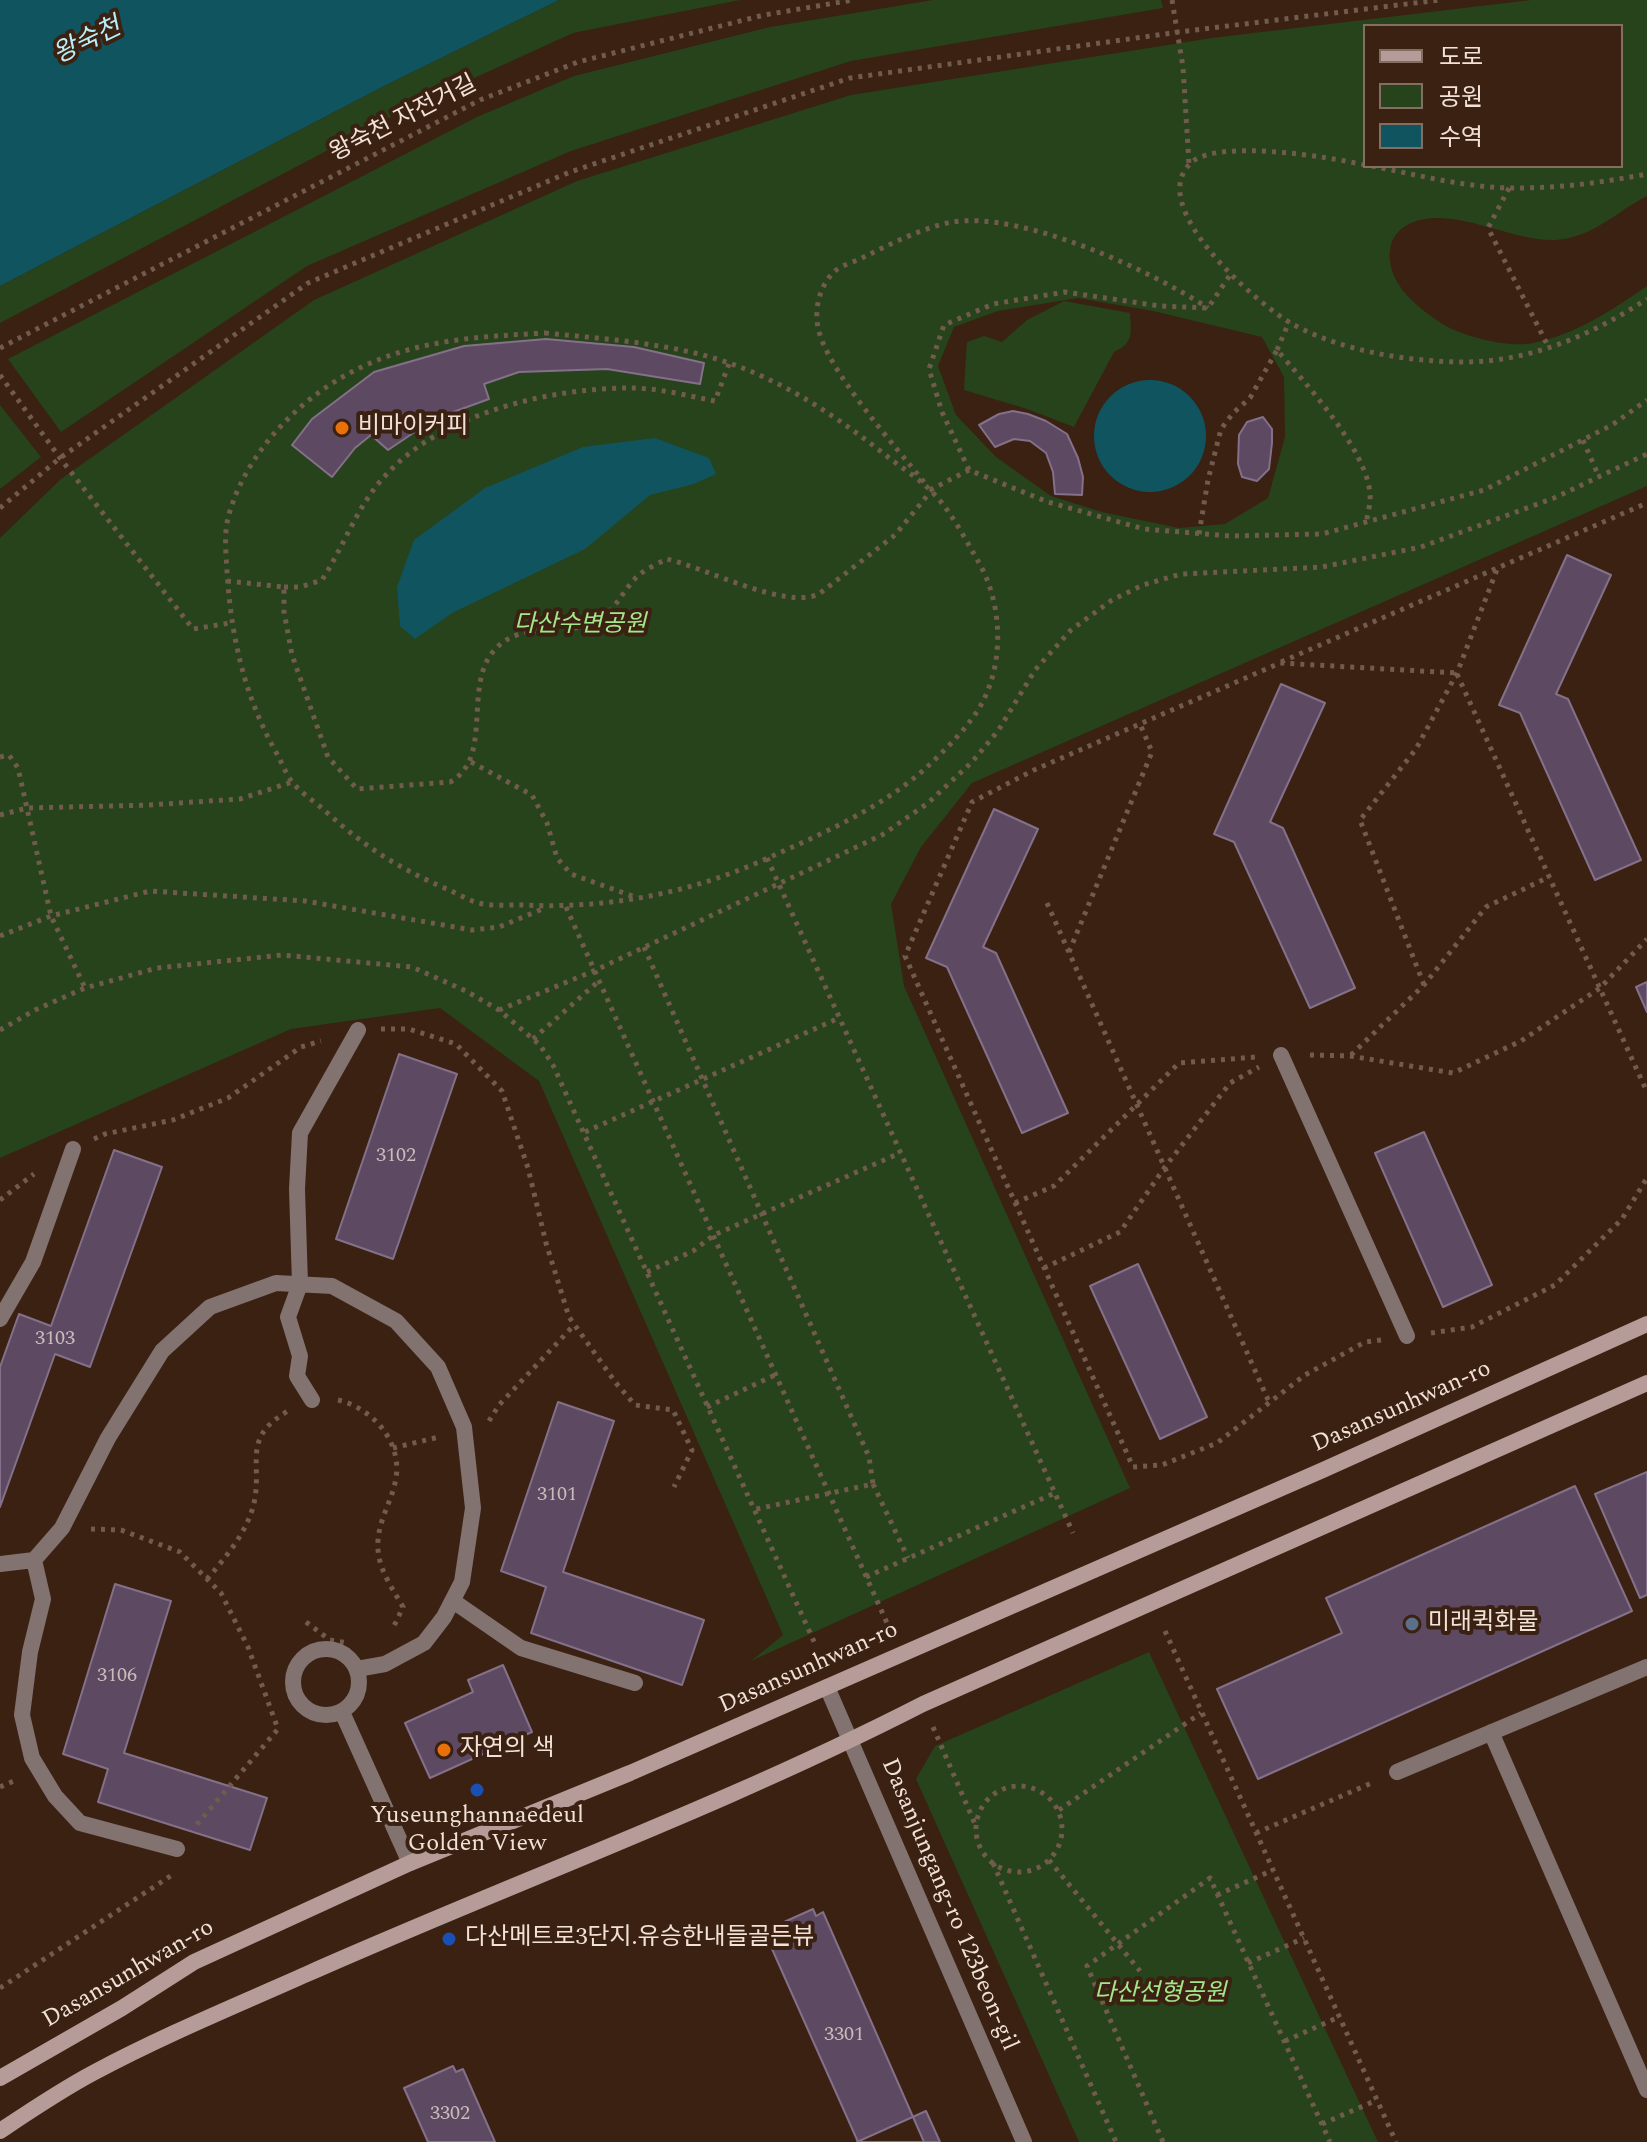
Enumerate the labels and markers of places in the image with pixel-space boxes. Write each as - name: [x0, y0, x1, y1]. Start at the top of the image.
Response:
- place label: 비마이커피: [358, 414, 468, 442]
- marker: 비마이커피: [333, 419, 351, 437]
- place label: 미래퀵화물: [1428, 1610, 1538, 1638]
- marker: 미래퀵화물: [1403, 1615, 1421, 1633]
- place label: 자연의 색: [460, 1736, 554, 1764]
- marker: 자연의 색: [435, 1741, 453, 1759]
- marker: Yuseunghannaedeul Golden View: [468, 1781, 486, 1799]
- place label: Yuseunghannaedeul Golden View: [370, 1803, 584, 1859]
- place label: 다산메트로3단지.유승한내들골든뷰: [465, 1925, 814, 1953]
- marker: 다산메트로3단지.유승한내들골든뷰: [440, 1930, 458, 1948]

